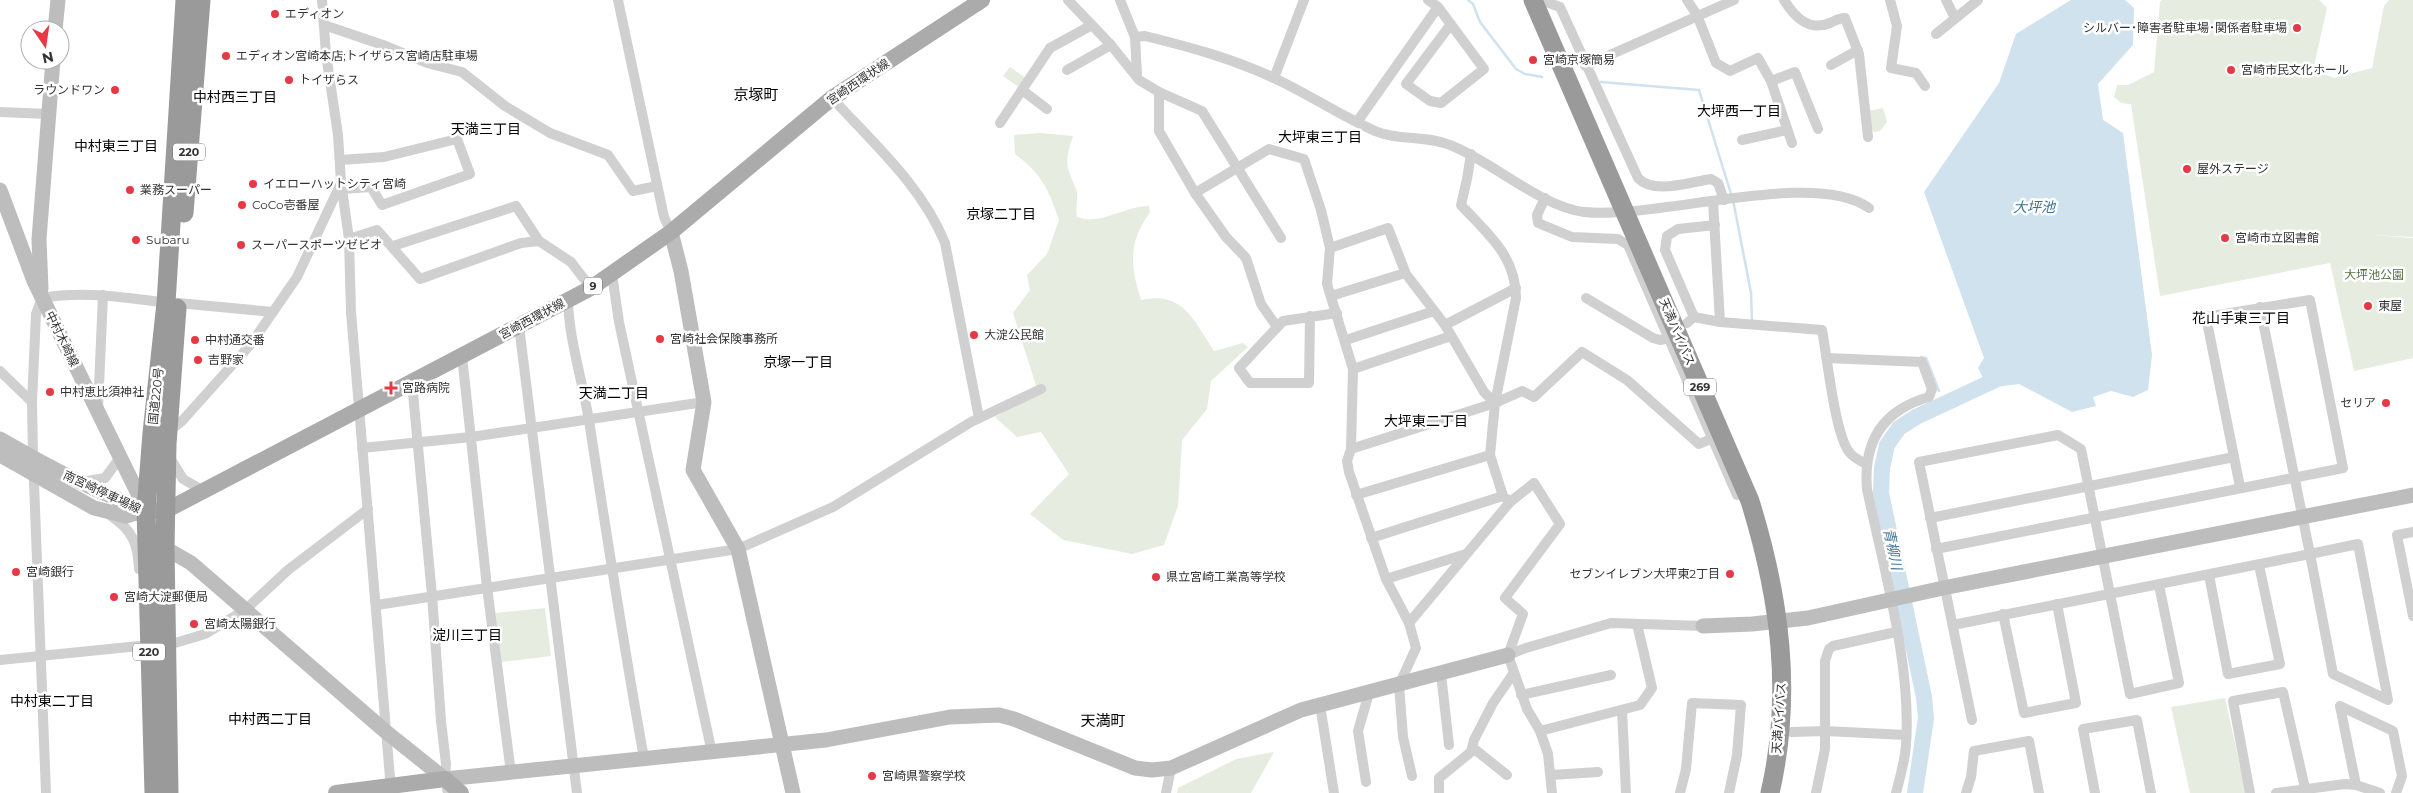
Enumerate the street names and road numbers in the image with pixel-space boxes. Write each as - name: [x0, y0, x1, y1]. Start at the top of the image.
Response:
- street label: 宮崎西環状線: [824, 55, 892, 108]
- road number: 220: [173, 144, 205, 160]
- road number: 9: [584, 278, 602, 294]
- street label: 宮崎西環状線: [496, 295, 567, 342]
- street label: 天満バイパス: [1657, 296, 1698, 368]
- street label: 中村木崎線: [43, 309, 82, 369]
- street label: 国道220号: [145, 367, 166, 425]
- road number: 269: [1684, 378, 1716, 396]
- street label: 南宮崎停車場線: [61, 467, 143, 516]
- road number: 220: [133, 644, 165, 660]
- street label: 天満バイパス: [1769, 682, 1788, 754]

